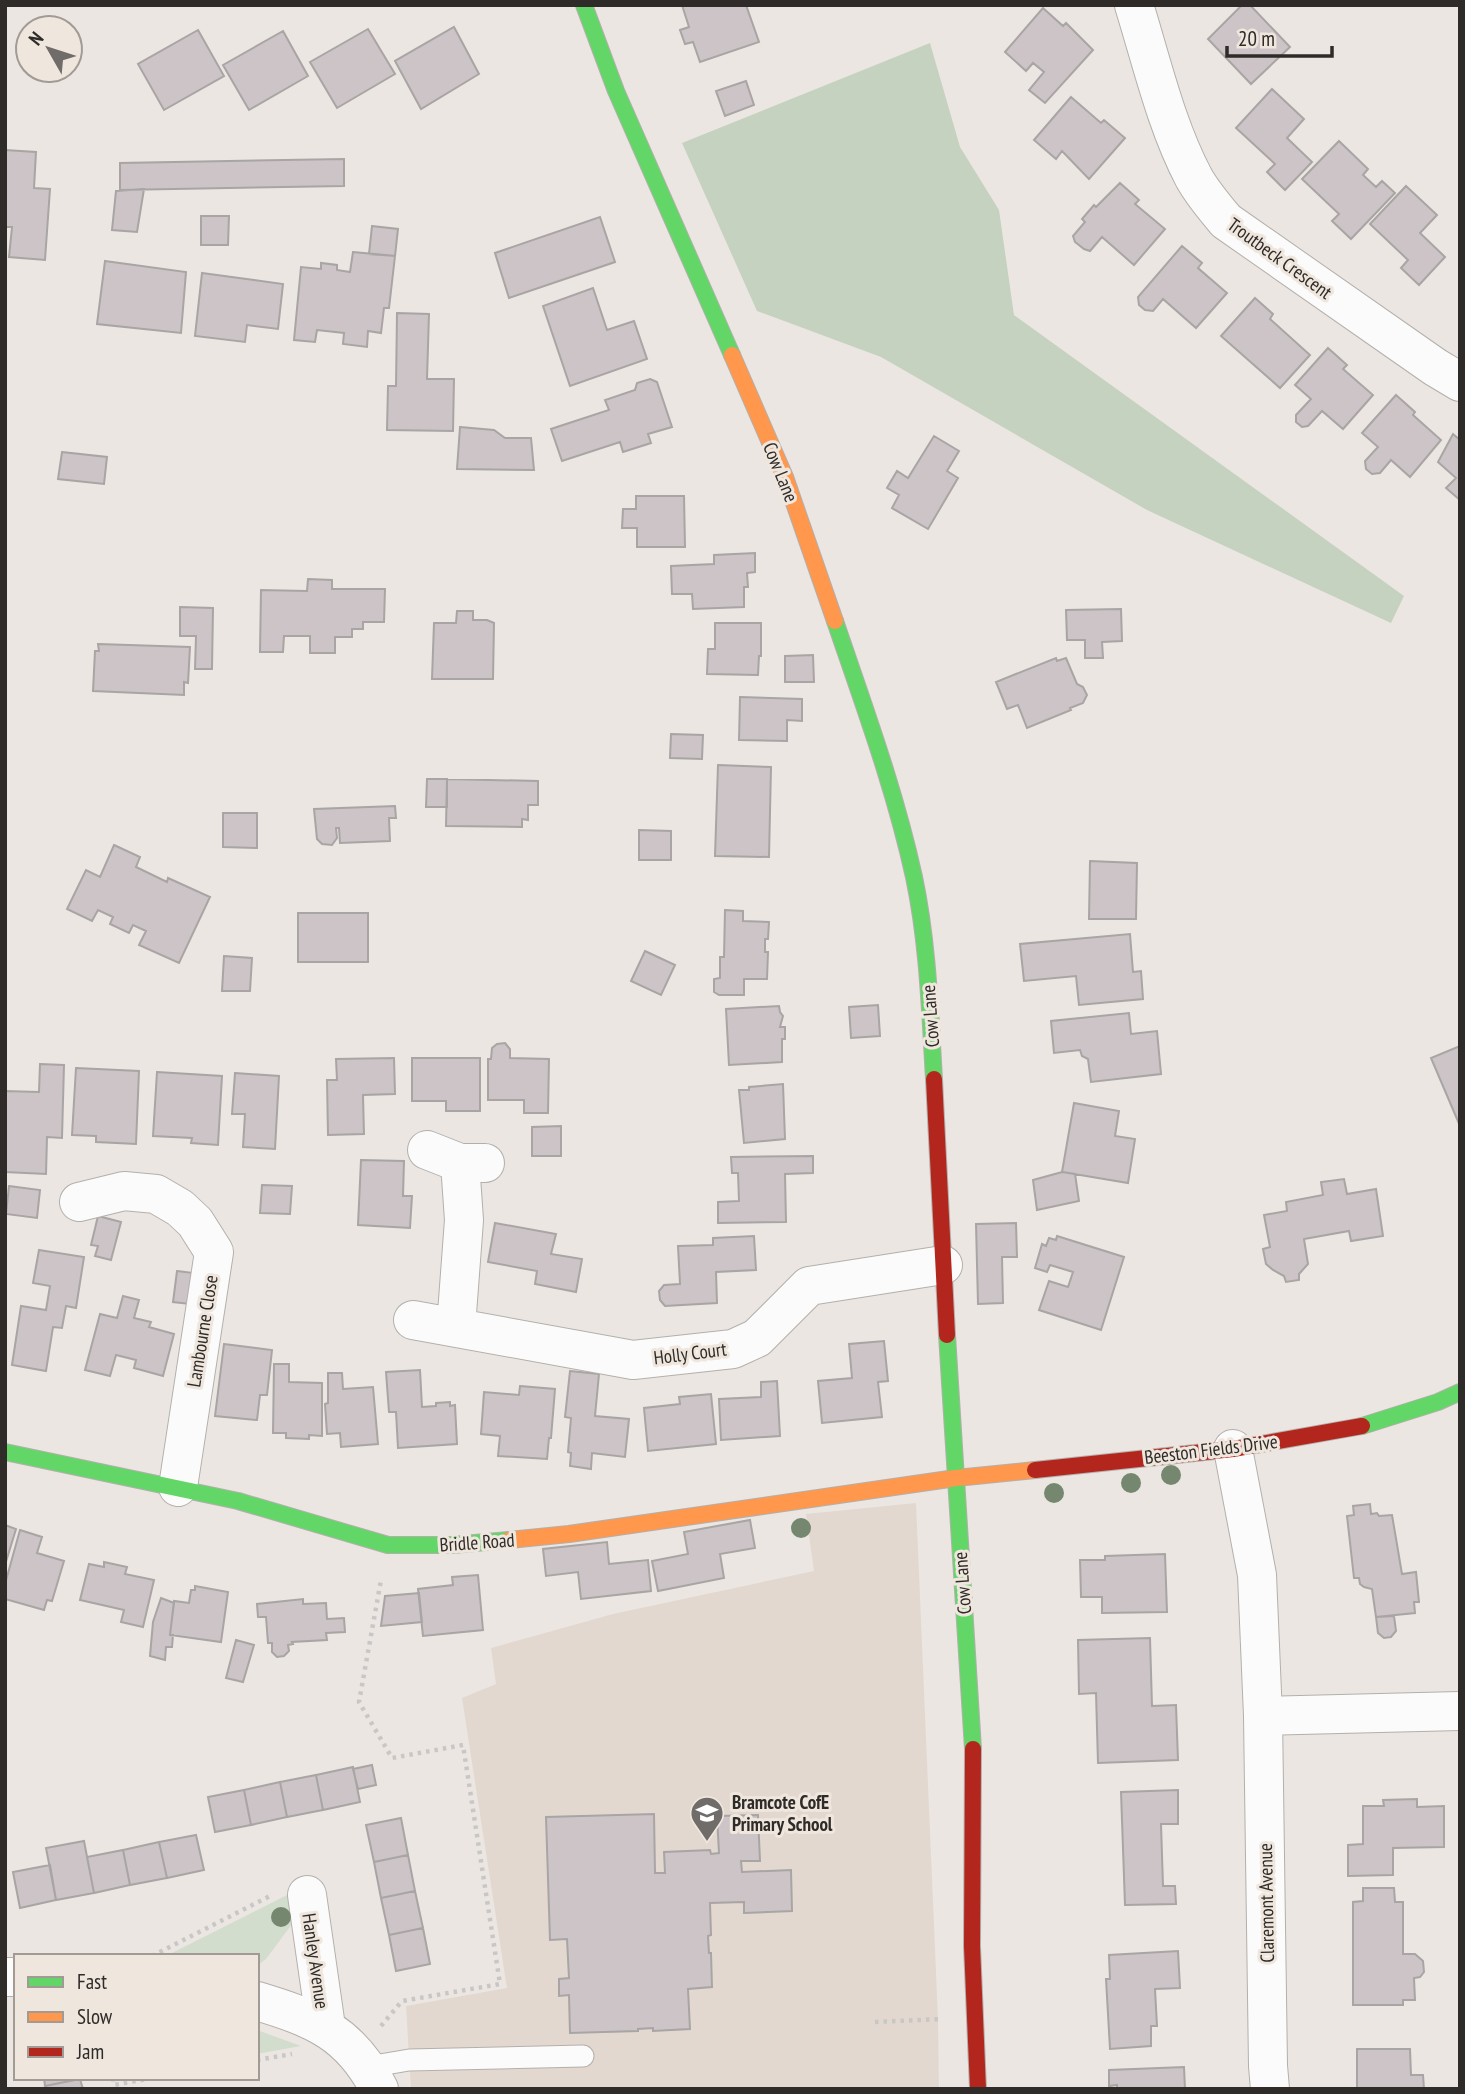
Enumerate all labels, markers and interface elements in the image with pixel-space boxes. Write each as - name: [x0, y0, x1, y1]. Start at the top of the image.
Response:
- north arrow: [14, 14, 84, 84]
- scale bar: [1227, 14, 1332, 58]
- text: 20 m: [1238, 25, 1275, 52]
- text: N: [23, 27, 48, 50]
- street label: Troutbeck Crescent: [1223, 212, 1338, 304]
- street label: Cow Lane: [758, 439, 804, 506]
- street label: Cow Lane: [916, 984, 944, 1048]
- street label: Lambourne Close: [181, 1273, 223, 1389]
- street label: Holly Court: [652, 1337, 729, 1369]
- street label: Beeston Fields Drive: [1143, 1429, 1279, 1469]
- street label: Bridle Road: [439, 1527, 515, 1557]
- street label: Cow Lane: [948, 1551, 976, 1615]
- place label: Bramcote CofE Primary School: [732, 1790, 833, 1836]
- school or university icon: Bramcote CofE Primary School: [688, 1794, 726, 1843]
- street label: Claremont Avenue: [1253, 1843, 1279, 1963]
- street label: Hanley Avenue: [297, 1912, 335, 2010]
- legend: [14, 1954, 259, 2080]
- text: Fast: [77, 1968, 107, 1995]
- text: Slow: [77, 2003, 113, 2030]
- text: Jam: [76, 2038, 104, 2065]

